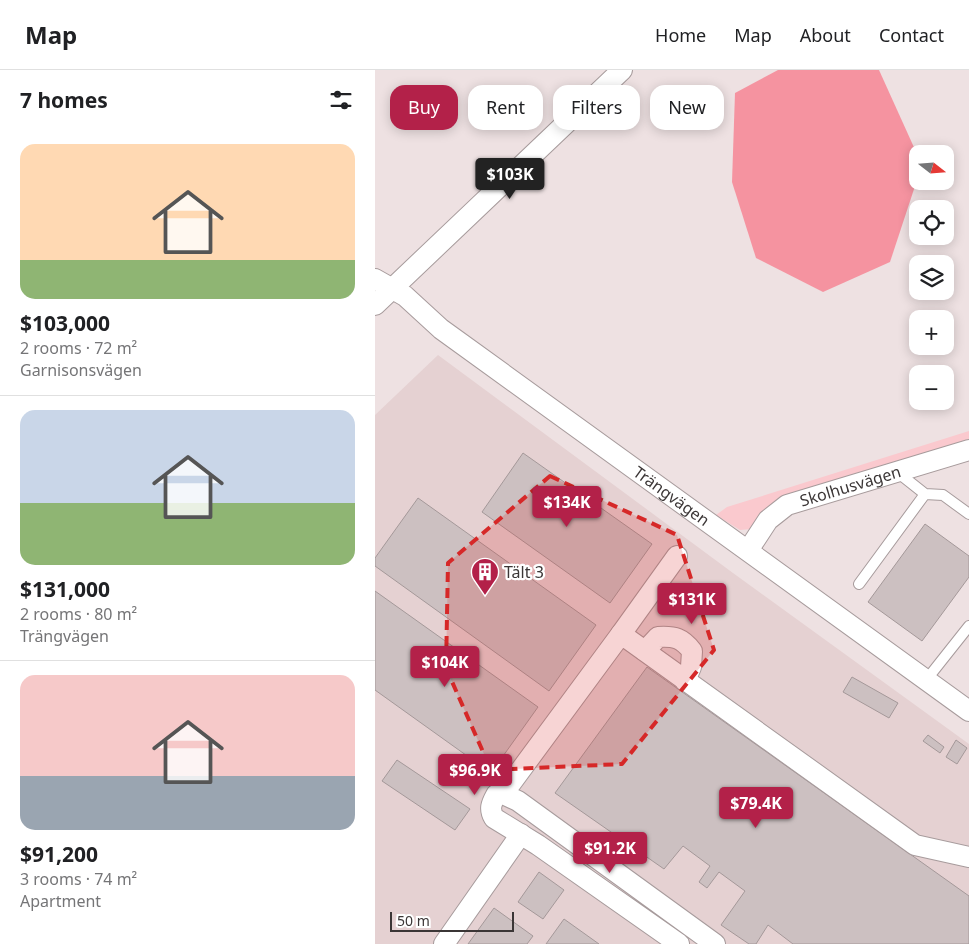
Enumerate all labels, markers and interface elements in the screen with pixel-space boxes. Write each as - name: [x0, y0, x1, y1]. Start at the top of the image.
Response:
- text: Map: [25, 18, 77, 51]
- text: Home: [655, 23, 706, 47]
- text: Map: [734, 23, 772, 47]
- text: About: [800, 23, 851, 47]
- text: Contact: [879, 23, 944, 47]
- chip: Buy: [390, 85, 458, 130]
- chip: Rent: [468, 85, 543, 130]
- chip: Filters: [553, 85, 640, 130]
- chip: New: [650, 85, 724, 130]
- text: 7 homes: [20, 86, 108, 114]
- icon: filters: [327, 86, 355, 114]
- north arrow: [909, 145, 954, 190]
- map controls: [909, 145, 954, 410]
- pin: $103K: [475, 158, 545, 200]
- text: $103K: [486, 163, 534, 185]
- icon: home: [143, 177, 233, 267]
- button: locate: [909, 200, 954, 245]
- button: layers: [909, 255, 954, 300]
- text: $103,000: [20, 309, 110, 337]
- button: +: [909, 310, 954, 355]
- text: 2 rooms · 72 m²: [20, 337, 137, 359]
- text: Garnisonsvägen: [20, 359, 142, 381]
- button: −: [909, 365, 954, 410]
- icon: home: [143, 442, 233, 532]
- street label: Skolhusvägen: [797, 460, 904, 512]
- street label: Trängvägen: [629, 461, 714, 531]
- pin: $134K: [532, 486, 602, 528]
- text: $134K: [543, 491, 591, 513]
- building icon: Tält 3: [470, 557, 500, 596]
- place label: Tält 3: [504, 561, 544, 583]
- text: $131,000: [20, 575, 110, 603]
- pin: $131K: [657, 582, 727, 625]
- text: $131K: [668, 588, 716, 610]
- text: 2 rooms · 80 m²: [20, 603, 137, 625]
- text: Trängvägen: [20, 625, 109, 647]
- pin: $104K: [410, 646, 480, 688]
- text: $104K: [421, 651, 469, 673]
- icon: home: [143, 707, 233, 797]
- pin: $96.9K: [434, 754, 516, 796]
- text: $96.9K: [449, 759, 501, 781]
- pin: $79.4K: [715, 786, 797, 829]
- text: $79.4K: [730, 792, 782, 814]
- pin: $91.2K: [569, 832, 651, 874]
- text: $91.2K: [584, 837, 636, 859]
- text: $91,200: [20, 840, 98, 868]
- text: 3 rooms · 74 m²: [20, 868, 137, 890]
- text: Apartment: [20, 890, 101, 912]
- scale bar: [390, 909, 514, 932]
- text: 50 m: [397, 911, 430, 930]

